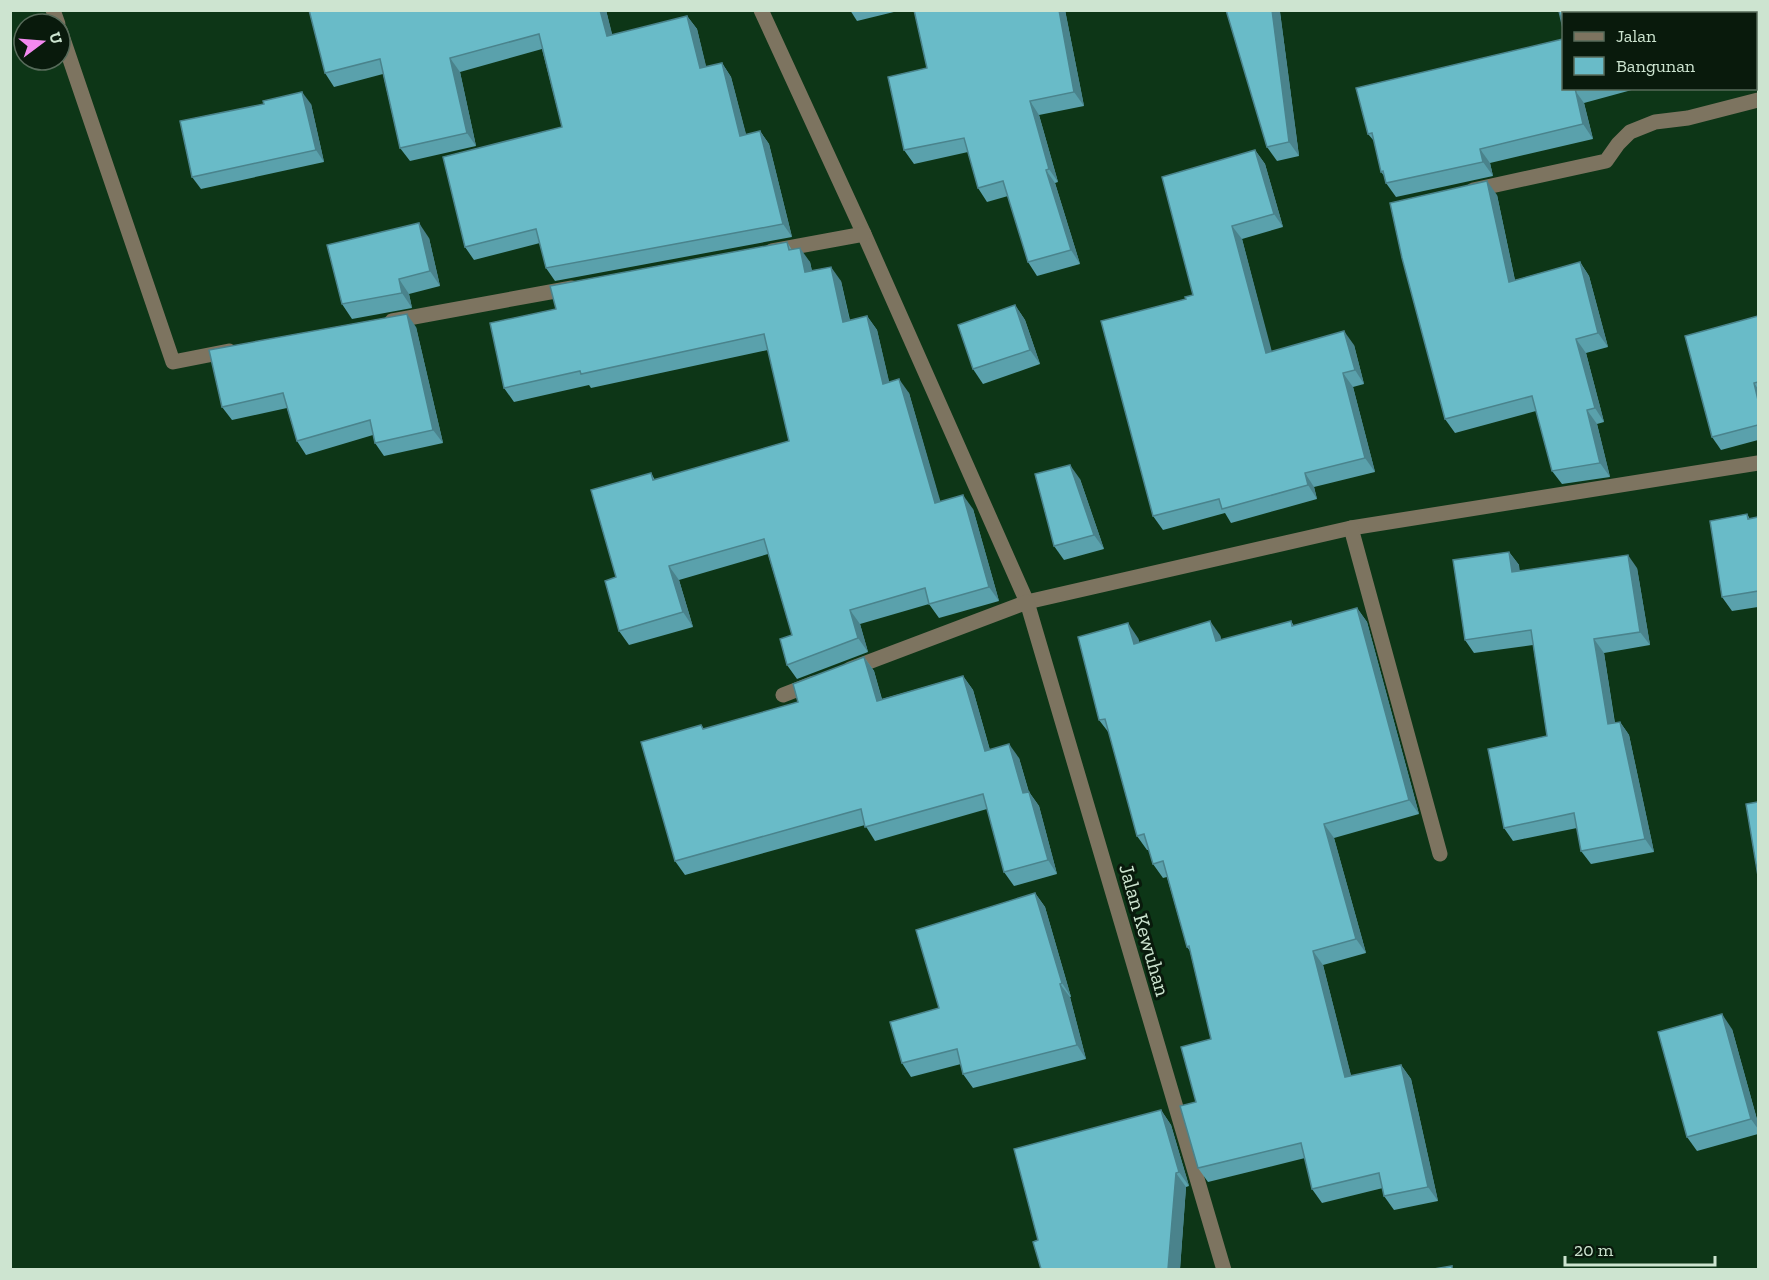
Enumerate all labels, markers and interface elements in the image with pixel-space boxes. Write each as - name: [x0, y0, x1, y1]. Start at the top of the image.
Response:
- north arrow: [12, 12, 72, 72]
- legend: [1562, 12, 1757, 90]
- text: Jalan: [1616, 25, 1657, 47]
- text: U: [45, 30, 67, 47]
- text: Bangunan: [1616, 55, 1696, 77]
- street label: Jalan Kewuhan: [1114, 861, 1176, 999]
- scale bar: [1565, 1229, 1715, 1267]
- text: 20 m: [1574, 1239, 1614, 1261]

